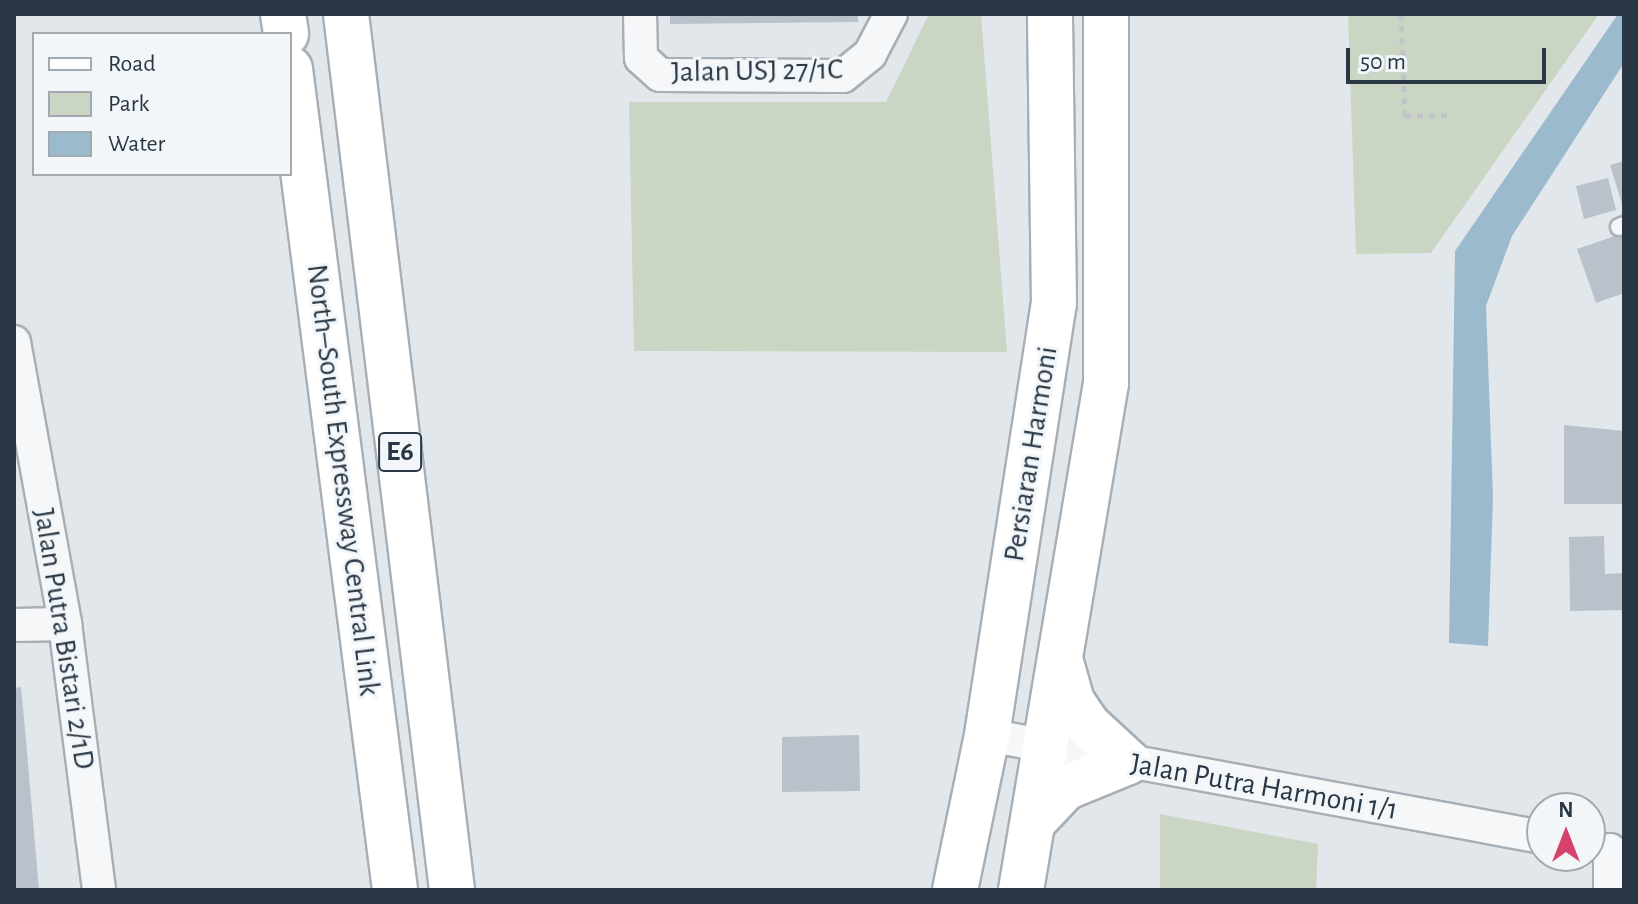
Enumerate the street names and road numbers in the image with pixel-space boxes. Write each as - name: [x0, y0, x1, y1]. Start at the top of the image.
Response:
- street label: Jalan USJ 27/1C: [671, 52, 843, 90]
- street label: North–South Expressway Central Link: [299, 262, 387, 698]
- street label: Persiaran Harmoni: [996, 344, 1066, 564]
- road number: E6: [378, 428, 422, 476]
- street label: Jalan Putra Bistari 2/1D: [26, 506, 102, 772]
- street label: Jalan Putra Harmoni 1/1: [1128, 746, 1400, 828]

